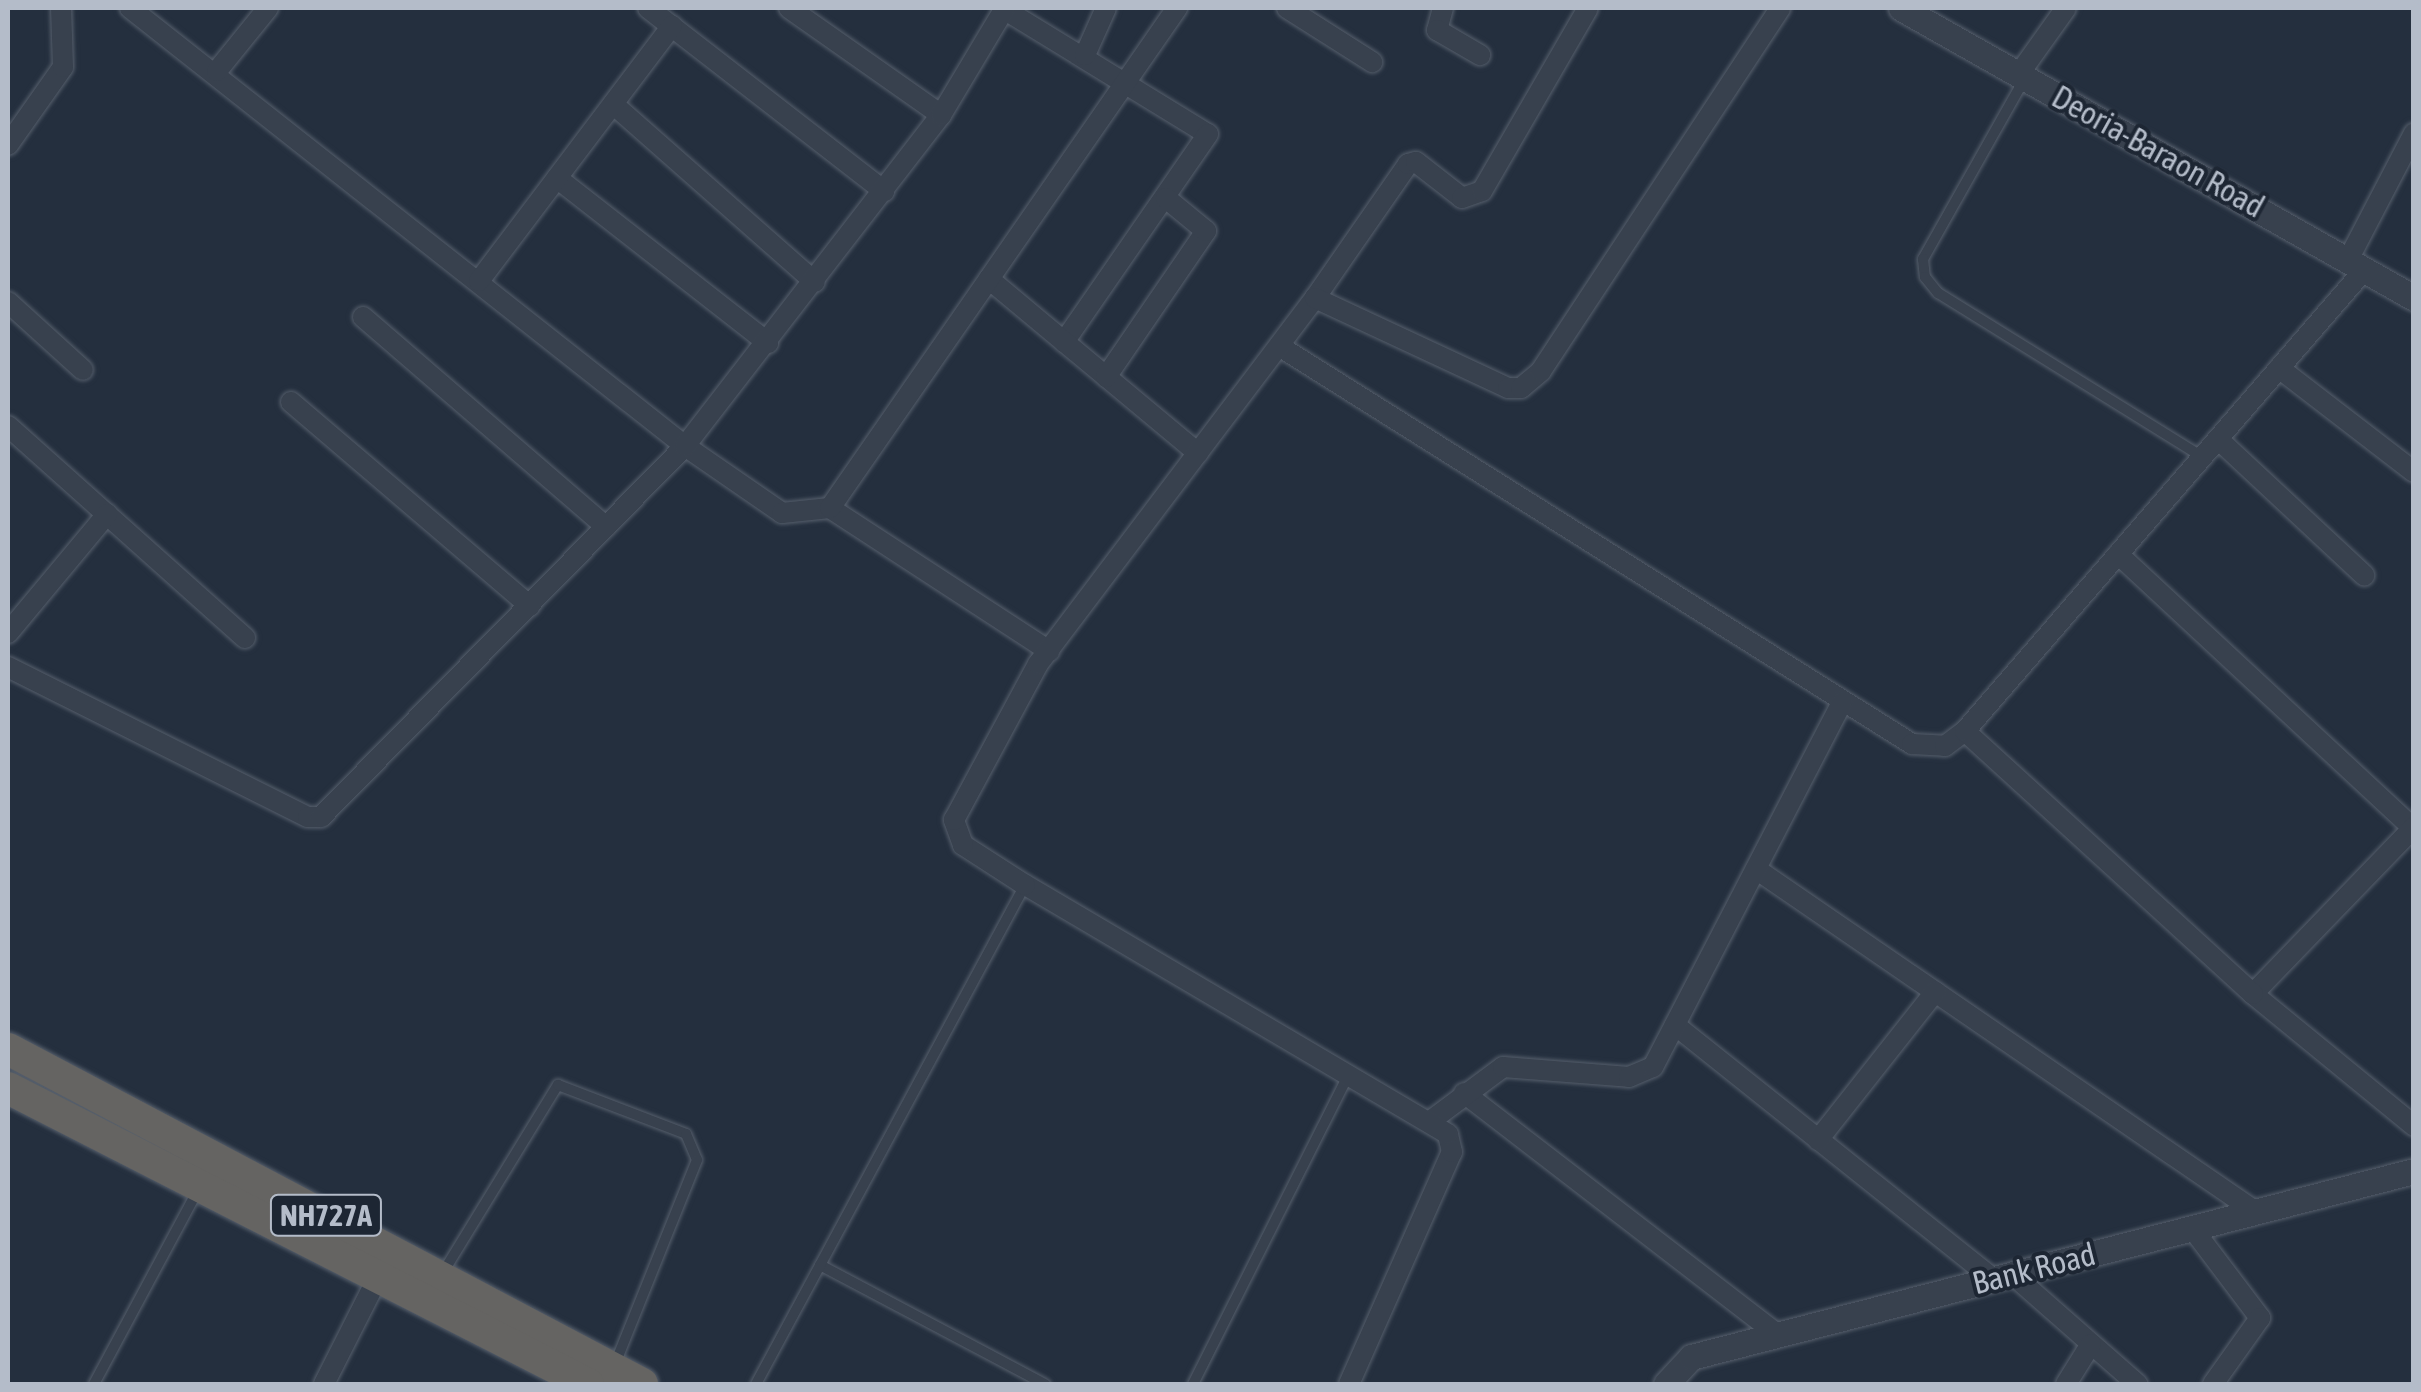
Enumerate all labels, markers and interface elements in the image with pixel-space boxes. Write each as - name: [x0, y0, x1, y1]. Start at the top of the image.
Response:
- street label: Deoria-Baraon Road: [2045, 78, 2271, 226]
- road number: NH727A: [268, 1190, 384, 1240]
- street label: Bank Road: [1969, 1235, 2099, 1303]

